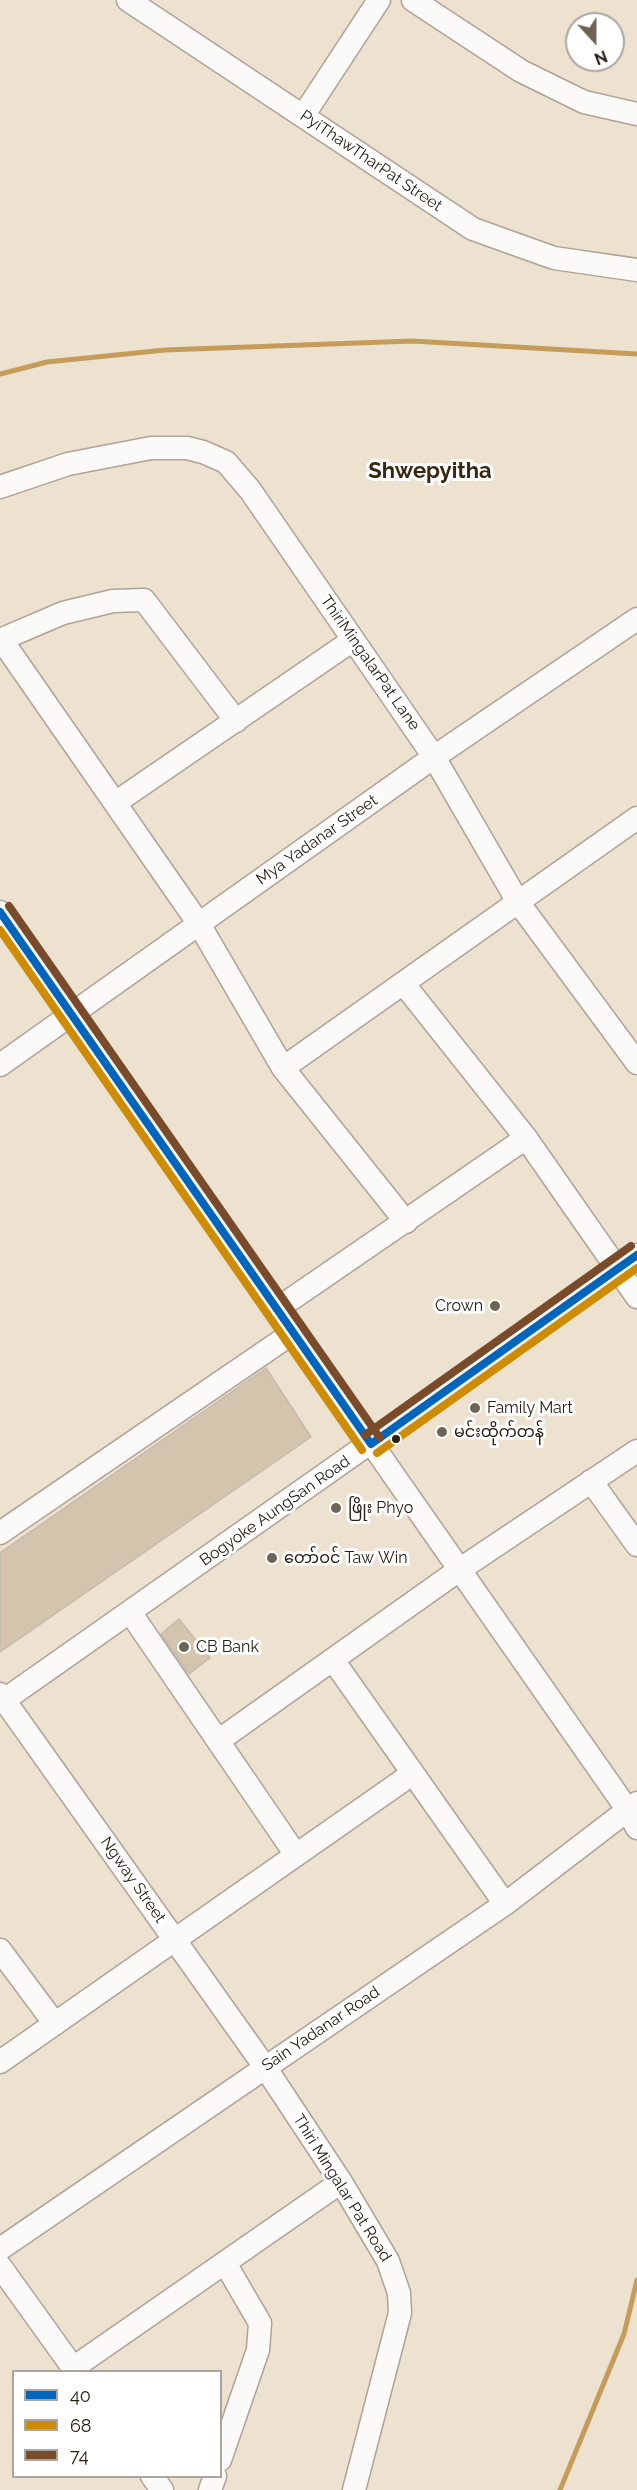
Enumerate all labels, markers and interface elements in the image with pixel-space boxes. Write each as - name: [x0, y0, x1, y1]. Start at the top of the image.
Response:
- north arrow: [565, 12, 625, 72]
- text: N: [592, 46, 610, 68]
- street label: PyiThawTharPat Street: [296, 106, 446, 216]
- district label: Shwepyitha: [368, 458, 492, 484]
- street label: ThiriMingalarPat Lane: [316, 592, 424, 734]
- street label: Mya Yadanar Street: [253, 791, 381, 889]
- place label: Crown: [435, 1296, 483, 1316]
- marker: Crown: [488, 1299, 502, 1313]
- place label: Family Mart: [487, 1398, 573, 1418]
- marker: Family Mart: [468, 1401, 482, 1415]
- place label: မင်းထိုက်တန်: [454, 1422, 544, 1442]
- marker: မင်းထိုက်တန်: [435, 1425, 449, 1439]
- unlabelled marker: [390, 1433, 402, 1445]
- street label: Bogyoke AungSan Road: [196, 1452, 354, 1570]
- place label: ဖြိုး Phyo: [348, 1498, 413, 1518]
- marker: ဖြိုး Phyo: [329, 1501, 343, 1515]
- place label: တော်ဝင် Taw Win: [284, 1548, 408, 1568]
- marker: တော်ဝင် Taw Win: [265, 1551, 279, 1565]
- place label: CB Bank: [196, 1637, 259, 1657]
- marker: CB Bank: [177, 1640, 191, 1654]
- street label: Ngway Street: [96, 1833, 170, 1927]
- street label: Sain Yadanar Road: [259, 1983, 383, 2075]
- street label: Thiri Mingalar Pat Road: [289, 2111, 395, 2265]
- legend: [12, 2370, 222, 2478]
- text: 40: [70, 2385, 91, 2406]
- text: 68: [70, 2415, 92, 2436]
- text: 74: [70, 2445, 89, 2466]

